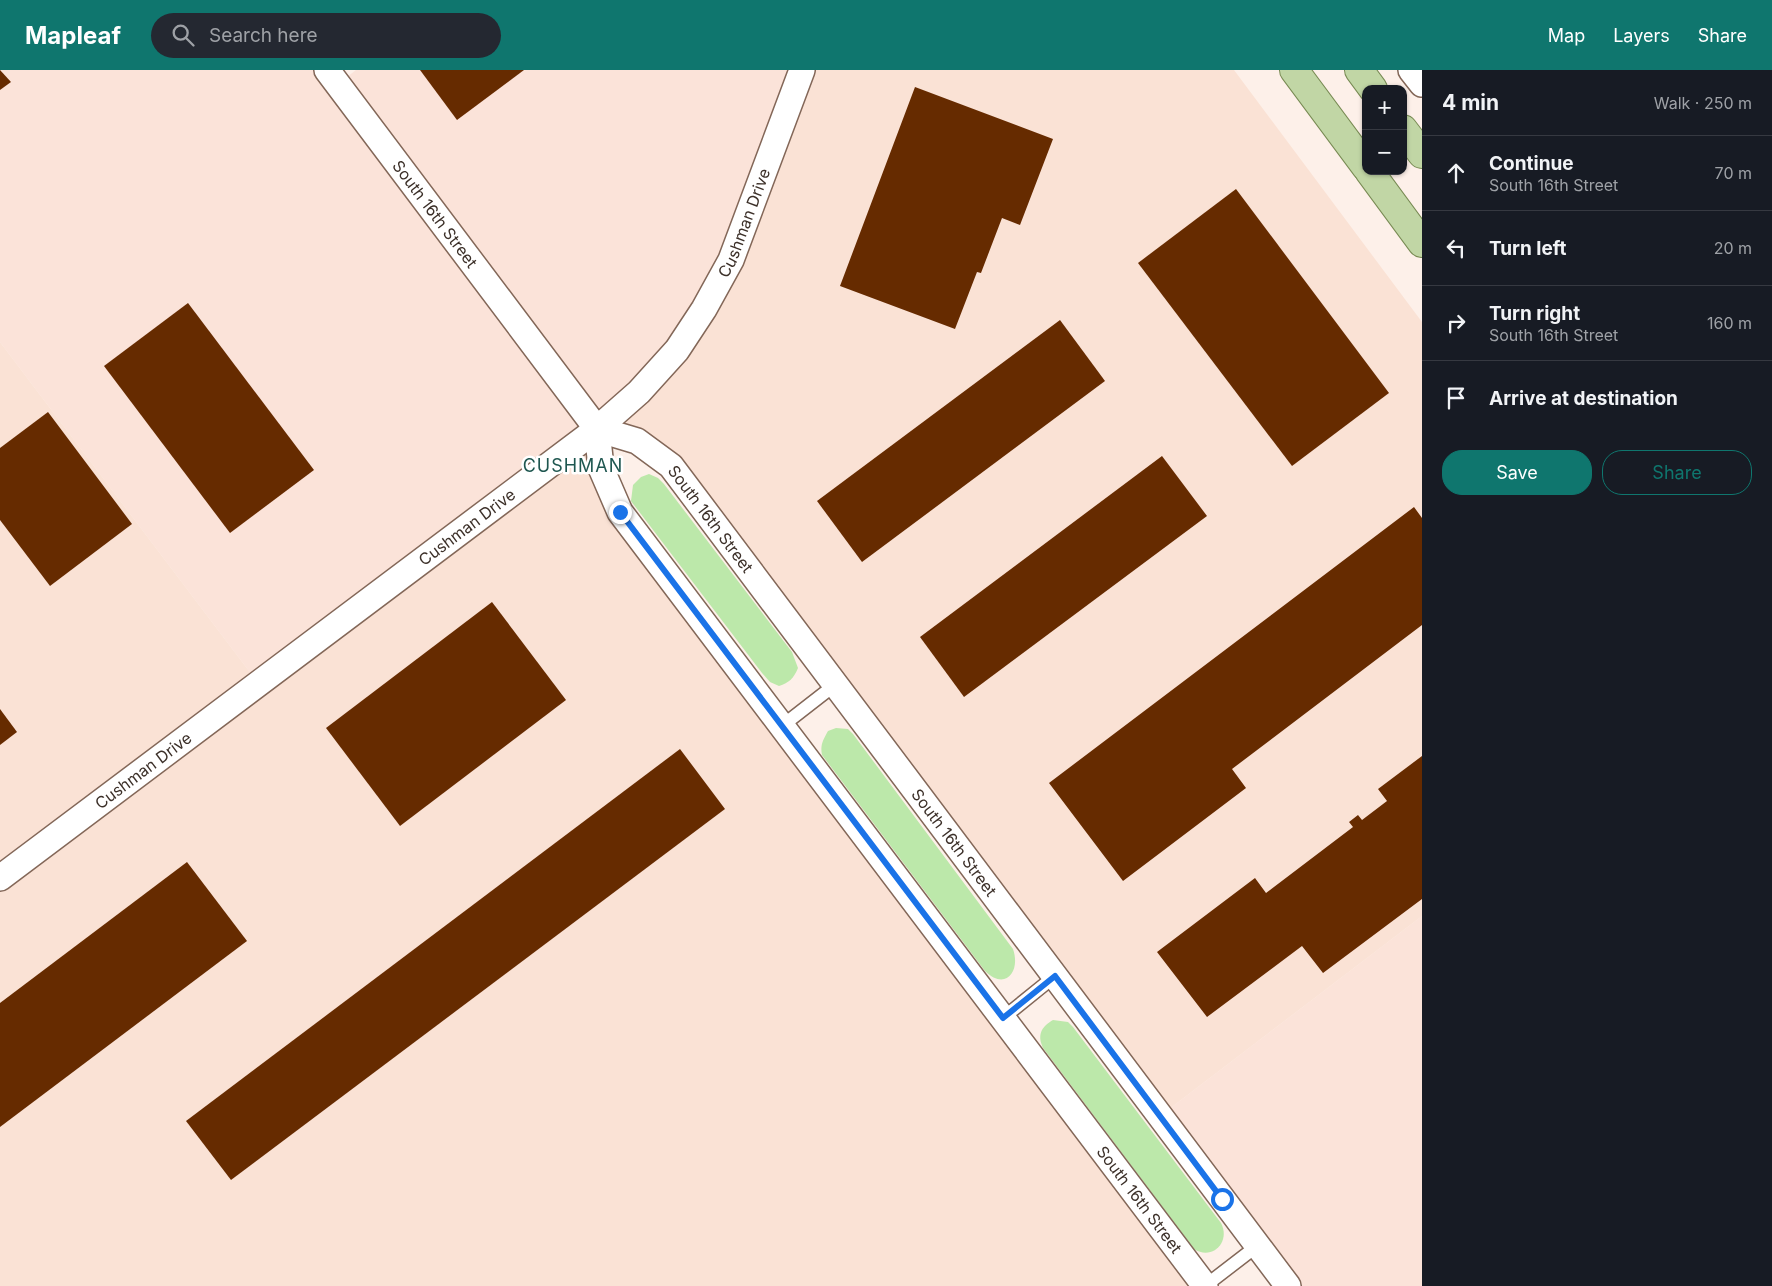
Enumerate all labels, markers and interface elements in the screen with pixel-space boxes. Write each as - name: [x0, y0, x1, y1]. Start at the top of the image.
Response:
- search box: [151, 13, 501, 58]
- text: Mapleaf: [25, 21, 121, 50]
- icon: search: [169, 21, 197, 49]
- text: Search here: [209, 24, 318, 47]
- text: Map: [1548, 25, 1585, 46]
- text: Layers: [1613, 25, 1670, 46]
- text: Share: [1698, 25, 1747, 46]
- map controls: [1362, 85, 1407, 175]
- button: +: [1362, 85, 1407, 130]
- text: 4 min: [1442, 90, 1499, 115]
- text: Walk · 250 m: [1654, 93, 1752, 113]
- button: −: [1362, 130, 1407, 175]
- text: Continue: [1489, 152, 1574, 175]
- street label: South 16th Street: [388, 156, 482, 272]
- icon: ahead: [1442, 159, 1470, 187]
- text: 70 m: [1715, 163, 1752, 183]
- street label: Cushman Drive: [713, 165, 774, 281]
- text: South 16th Street: [1489, 175, 1618, 195]
- icon: left: [1442, 234, 1470, 262]
- text: Turn left: [1489, 237, 1567, 260]
- text: 20 m: [1714, 238, 1752, 258]
- text: Turn right: [1489, 302, 1580, 325]
- icon: right: [1442, 309, 1470, 337]
- text: 160 m: [1707, 313, 1752, 333]
- text: South 16th Street: [1489, 325, 1618, 345]
- icon: arrive: [1442, 384, 1470, 412]
- text: Arrive at destination: [1489, 387, 1678, 410]
- button: Save: [1442, 450, 1592, 495]
- button: Share: [1602, 450, 1752, 495]
- district label: CUSHMAN: [523, 455, 623, 476]
- street label: South 16th Street: [664, 461, 758, 576]
- street label: Cushman Drive: [414, 484, 519, 570]
- route end: [609, 501, 632, 524]
- street label: Cushman Drive: [91, 728, 195, 813]
- street label: South 16th Street: [907, 785, 1001, 900]
- street label: South 16th Street: [1093, 1142, 1187, 1257]
- route start: [1211, 1188, 1234, 1211]

